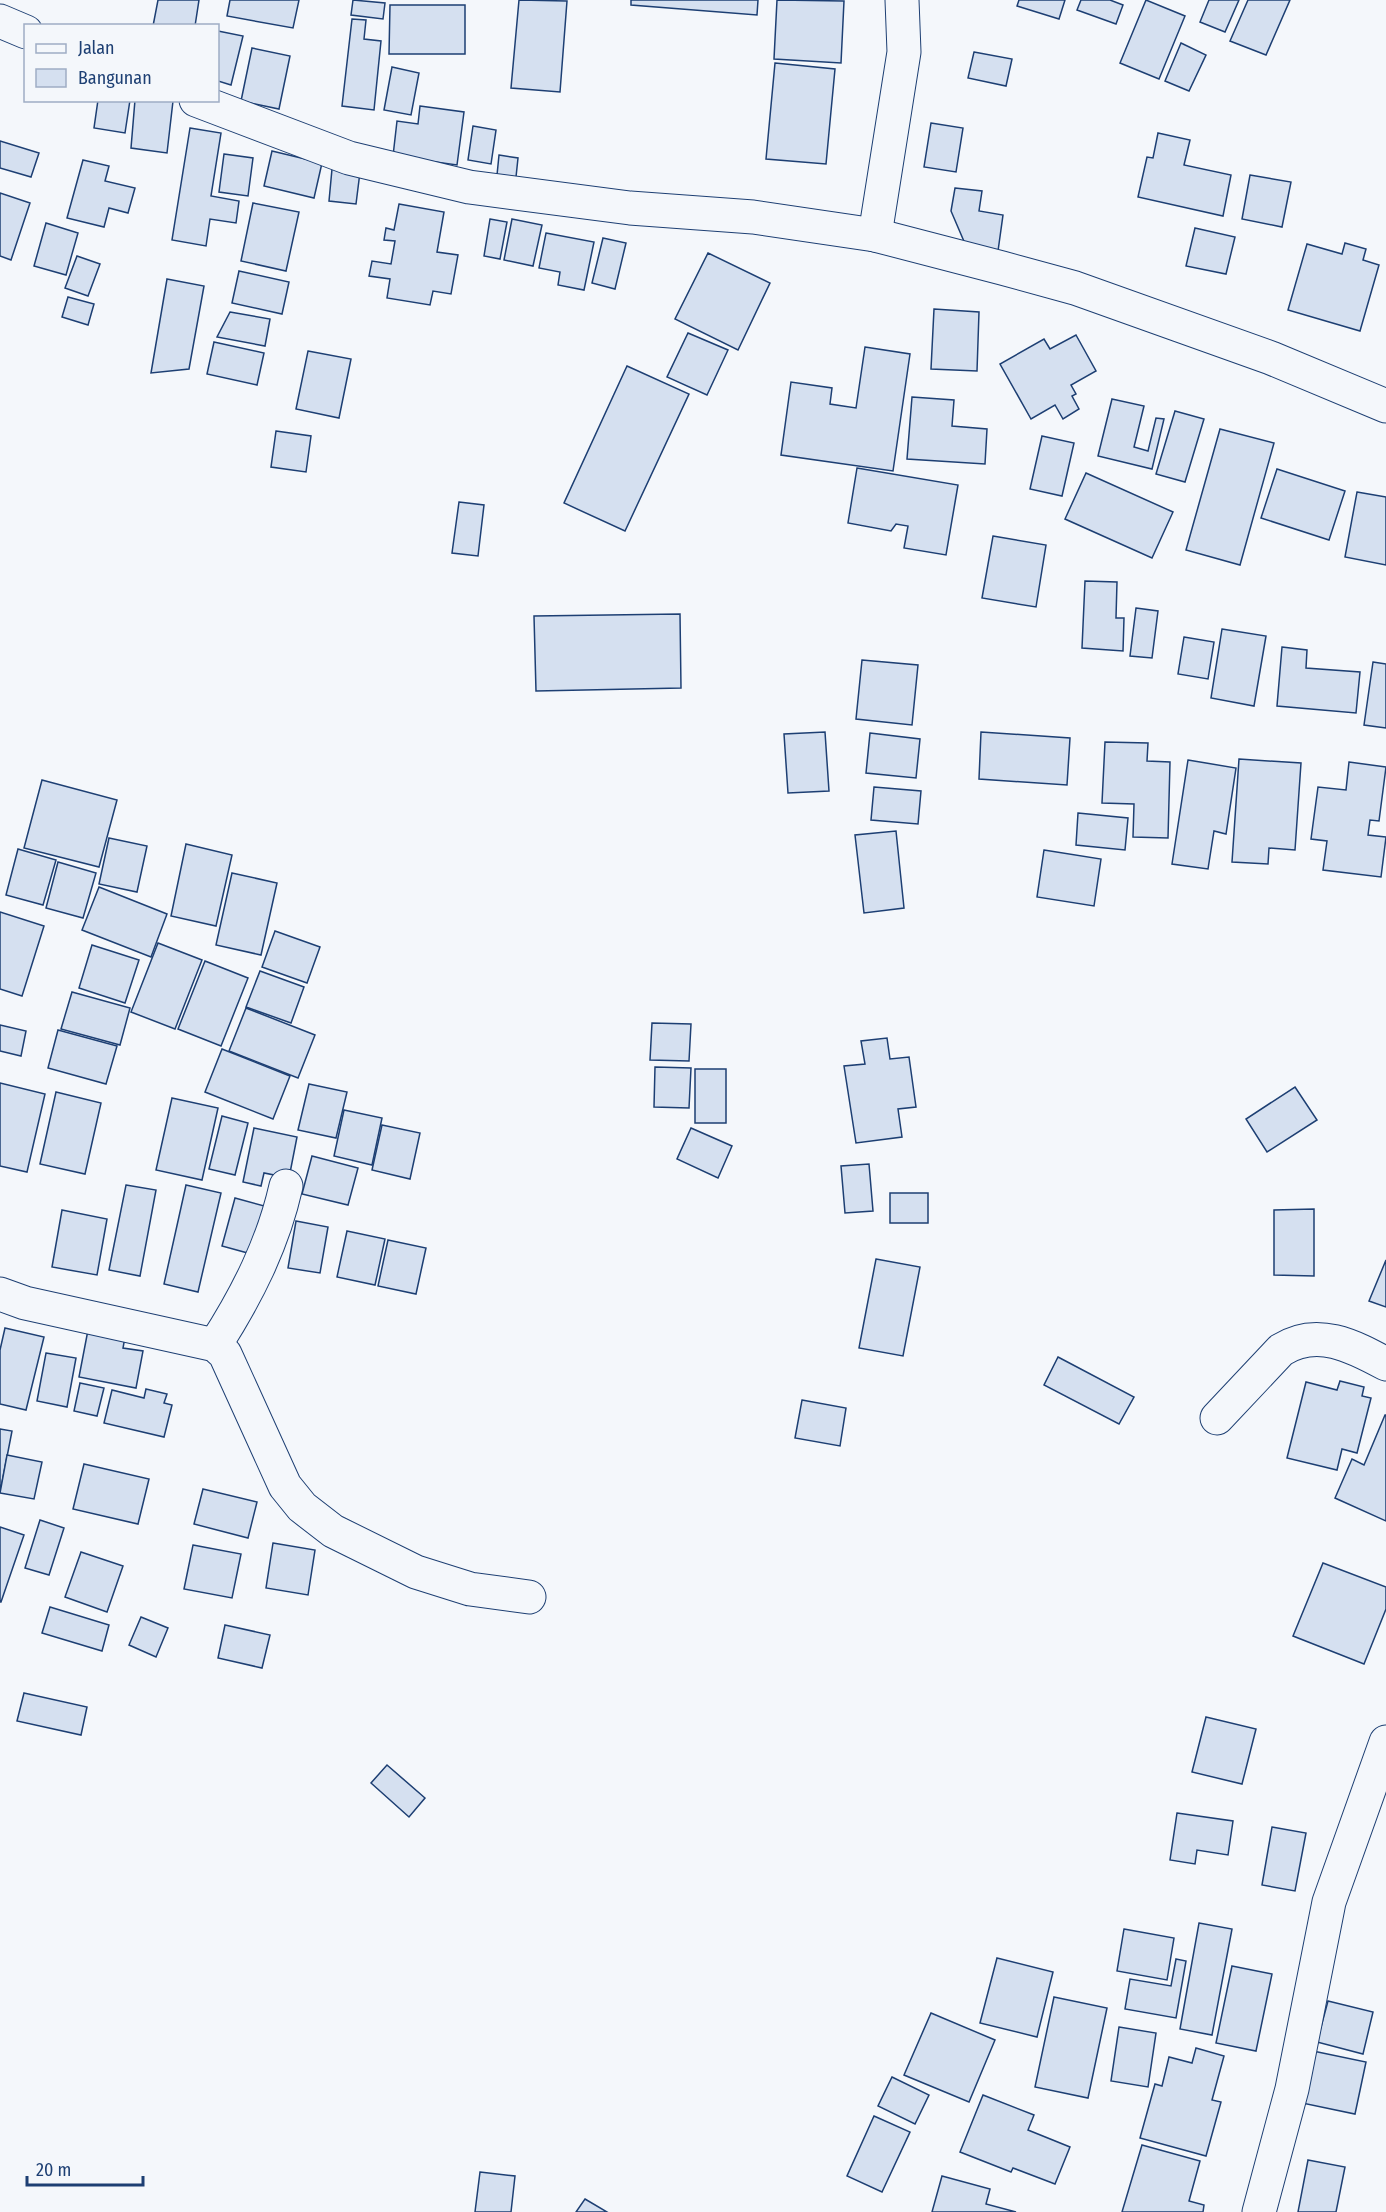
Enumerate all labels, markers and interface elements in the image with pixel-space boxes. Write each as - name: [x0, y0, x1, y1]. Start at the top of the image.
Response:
- legend: [24, 24, 219, 102]
- text: Jalan: [78, 37, 115, 59]
- text: Bangunan: [78, 67, 152, 89]
- scale bar: [27, 2149, 142, 2187]
- text: 20 m: [36, 2159, 71, 2181]

